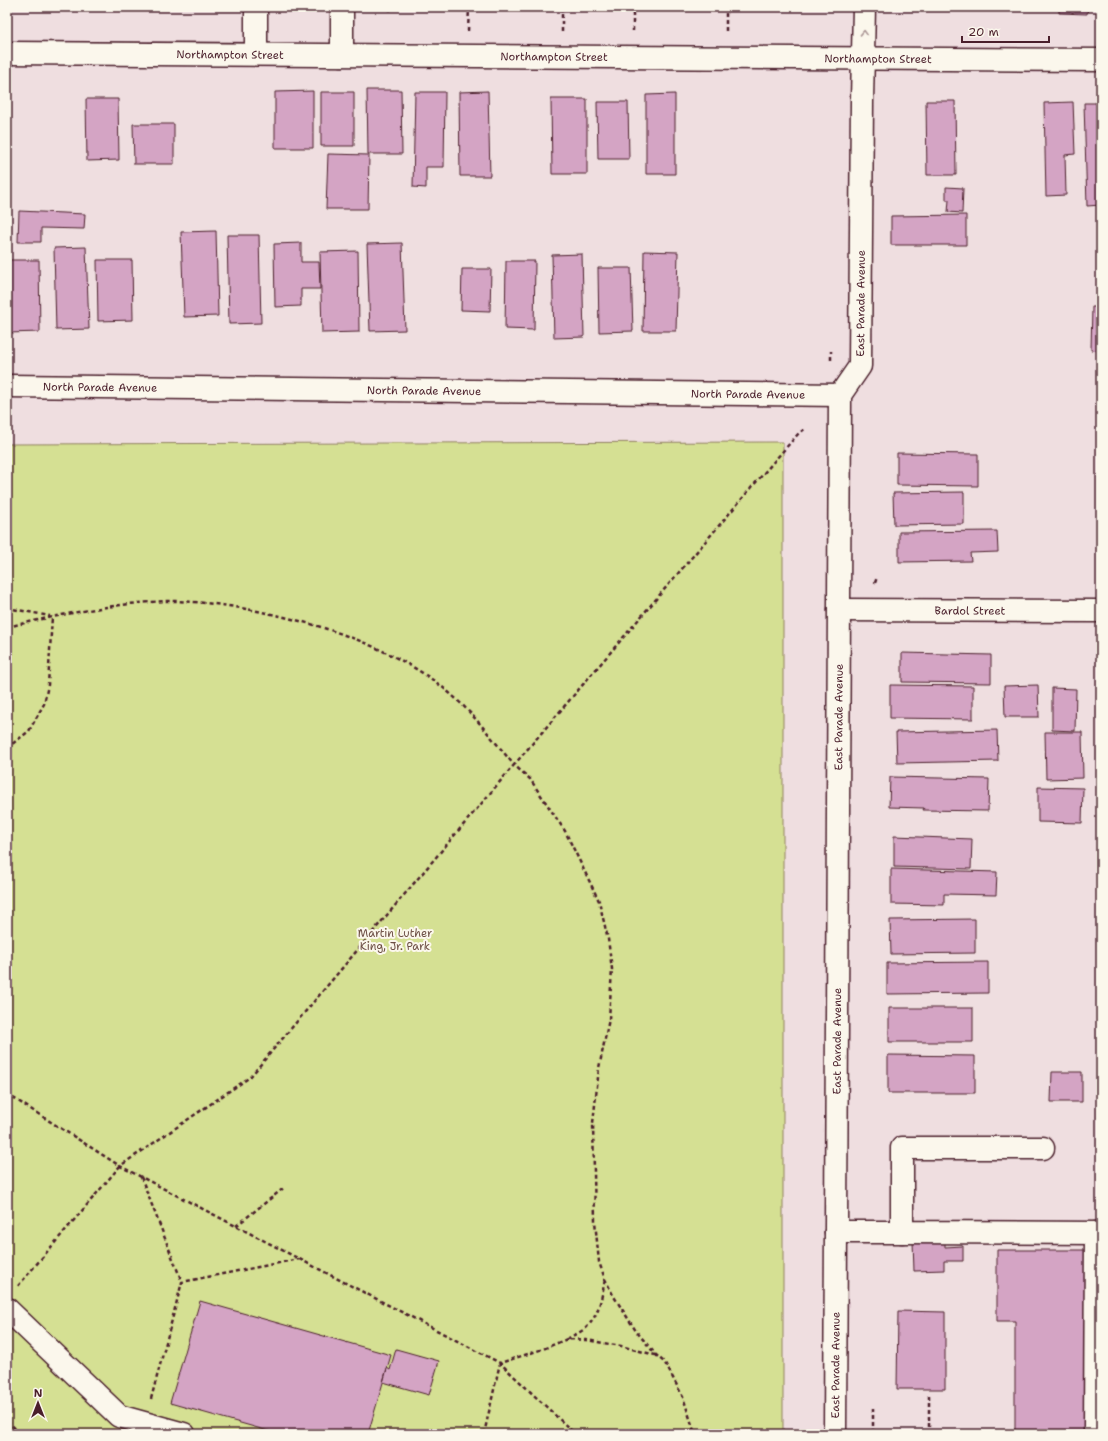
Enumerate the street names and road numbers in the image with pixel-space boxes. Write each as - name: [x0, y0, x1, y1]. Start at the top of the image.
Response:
- street label: Northampton Street: [176, 47, 284, 63]
- street label: Northampton Street: [500, 49, 608, 65]
- street label: Northampton Street: [824, 51, 932, 67]
- street label: East Parade Avenue: [853, 250, 869, 357]
- street label: North Parade Avenue: [43, 379, 157, 396]
- street label: North Parade Avenue: [367, 383, 481, 399]
- street label: North Parade Avenue: [691, 386, 805, 403]
- street label: Bardol Street: [935, 603, 1006, 619]
- street label: East Parade Avenue: [831, 664, 847, 770]
- street label: East Parade Avenue: [830, 988, 845, 1094]
- street label: East Parade Avenue: [828, 1312, 844, 1418]

